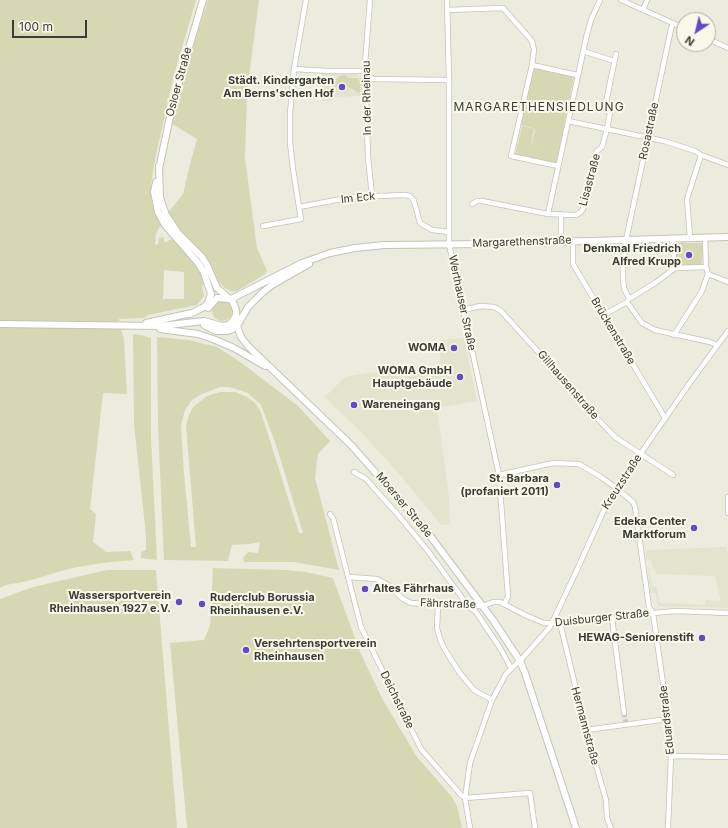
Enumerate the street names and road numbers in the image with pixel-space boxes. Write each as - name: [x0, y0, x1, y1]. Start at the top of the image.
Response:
- street label: Osloer Straße: [163, 46, 195, 118]
- street label: In der Rheinau: [360, 61, 374, 135]
- street label: Rosastraße: [636, 101, 662, 161]
- street label: Lisastraße: [577, 152, 603, 208]
- street label: Im Eck: [340, 190, 376, 206]
- street label: Margarethenstraße: [472, 234, 572, 250]
- street label: Werthauser Straße: [445, 254, 479, 352]
- street label: Brückenstraße: [588, 295, 638, 367]
- street label: Gillhausenstraße: [534, 348, 602, 422]
- street label: Kreuzstraße: [599, 452, 645, 512]
- street label: Moerser Straße: [373, 470, 435, 540]
- street label: Fährstraße: [420, 596, 476, 612]
- street label: Duisburger Straße: [554, 606, 650, 630]
- street label: Deichstraße: [377, 669, 417, 731]
- street label: Hermannstraße: [568, 685, 602, 767]
- street label: Eduardstraße: [657, 685, 677, 755]

